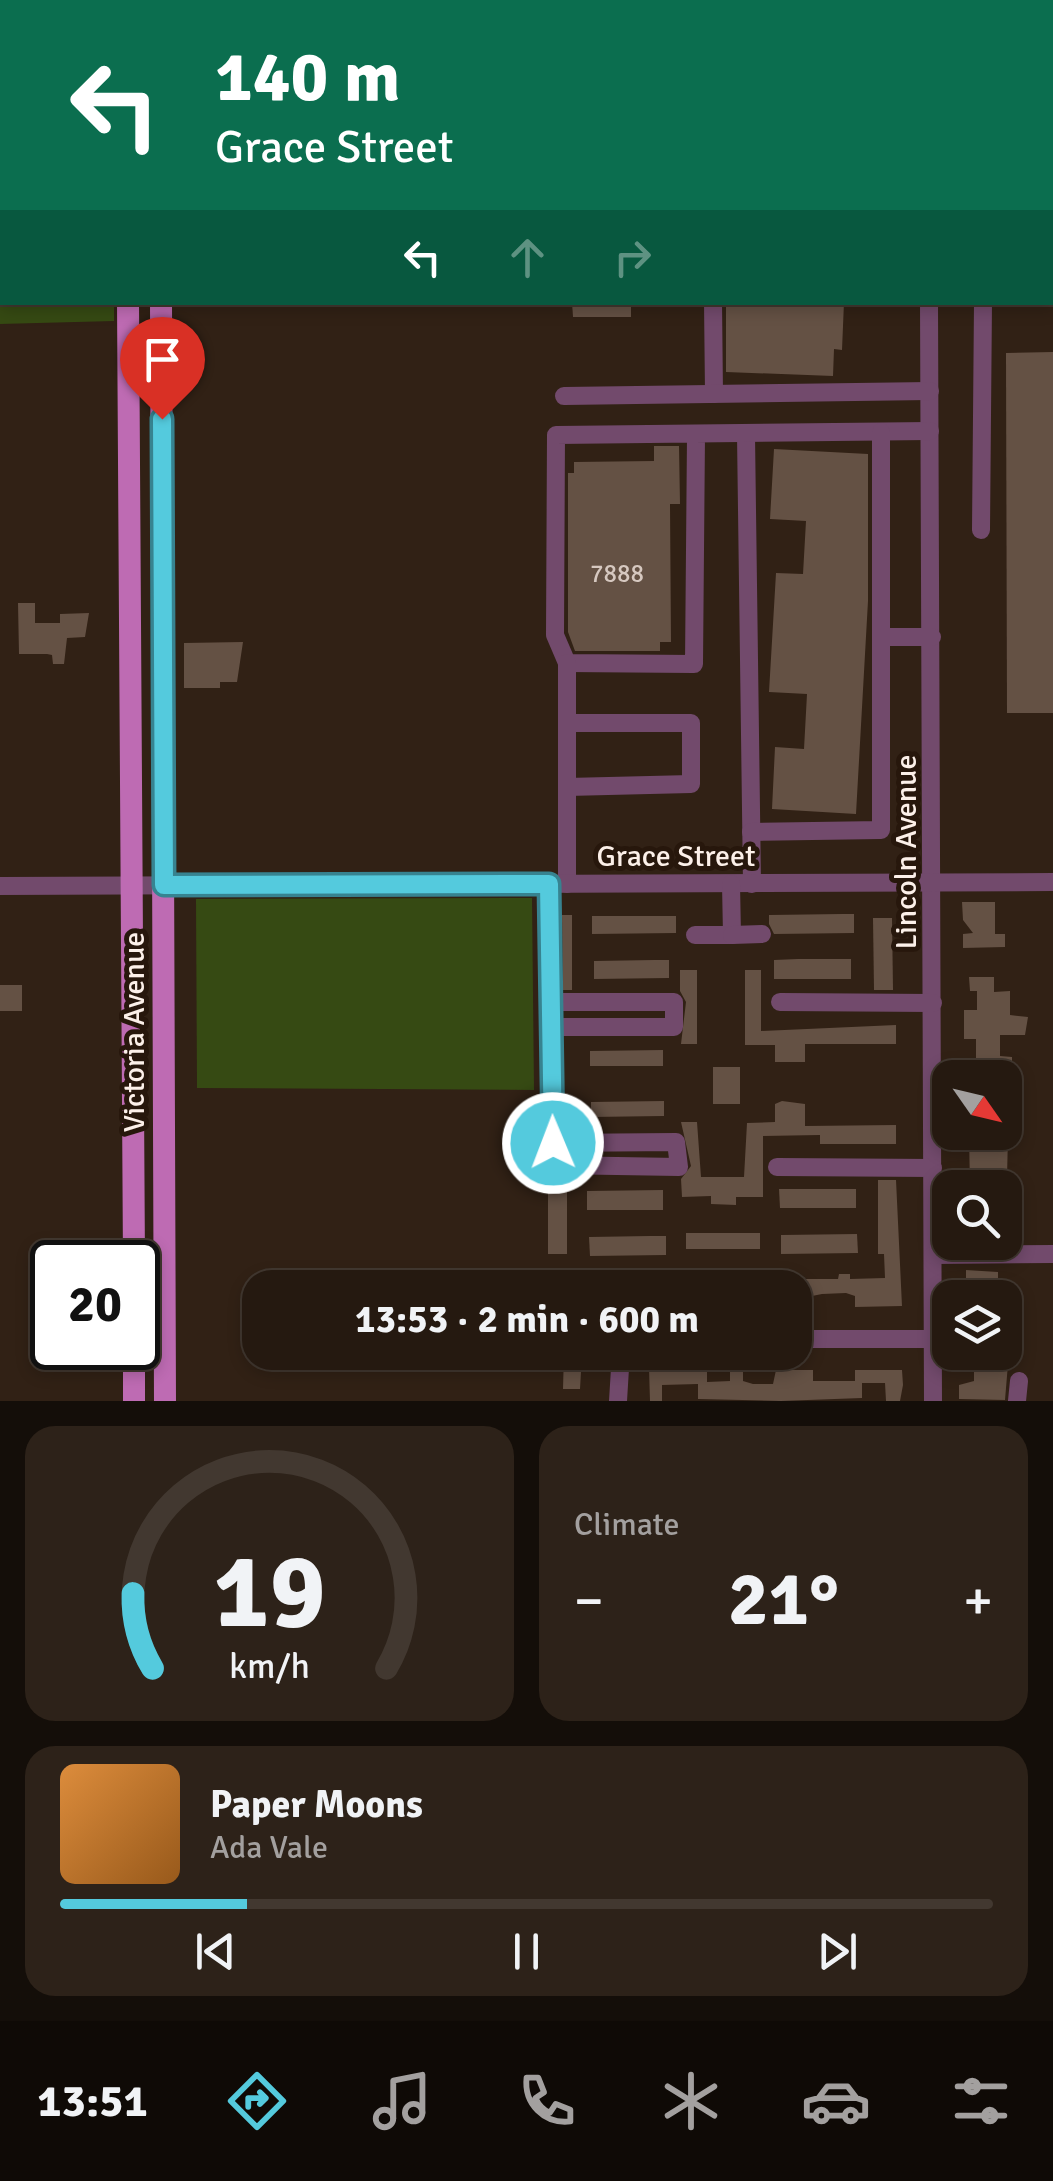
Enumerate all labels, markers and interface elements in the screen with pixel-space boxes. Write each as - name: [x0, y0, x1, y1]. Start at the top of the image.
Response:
- text: 140 m: [215, 34, 400, 120]
- icon: left: [50, 40, 180, 170]
- text: Grace Street: [215, 120, 453, 175]
- icon: left: [395, 230, 450, 285]
- icon: ahead: [500, 230, 555, 285]
- icon: right: [605, 230, 660, 285]
- pin: [120, 317, 205, 420]
- icon: arrive: [135, 332, 190, 387]
- house number: 7888: [590, 558, 644, 589]
- street label: Lincoln Avenue: [888, 755, 925, 949]
- street label: Grace Street: [597, 838, 755, 875]
- street label: Victoria Avenue: [116, 932, 153, 1132]
- north arrow: [932, 1060, 1022, 1150]
- map controls: [932, 1060, 1022, 1370]
- position arrow: [501, 1091, 605, 1195]
- button: search: [932, 1170, 1022, 1260]
- speed limit sign: 20: [30, 1240, 160, 1370]
- button: layers: [932, 1280, 1022, 1370]
- text: 13:53 · 2 min · 600 m: [355, 1296, 699, 1343]
- text: Climate: [574, 1505, 680, 1544]
- text: 19: [213, 1528, 326, 1656]
- text: 21°: [728, 1553, 839, 1646]
- text: −: [574, 1567, 604, 1635]
- text: +: [963, 1567, 993, 1635]
- text: km/h: [229, 1644, 310, 1688]
- text: Paper Moons: [210, 1781, 423, 1828]
- text: Ada Vale: [210, 1828, 328, 1867]
- icon: previous: [188, 1924, 243, 1979]
- icon: pause: [499, 1924, 554, 1979]
- icon: next: [810, 1924, 865, 1979]
- icon: directions: [222, 2066, 292, 2136]
- icon: music: [367, 2066, 437, 2136]
- icon: phone: [512, 2066, 582, 2136]
- icon: climate: [656, 2066, 726, 2136]
- icon: car: [801, 2066, 871, 2136]
- icon: filters: [946, 2066, 1016, 2136]
- text: 13:51: [37, 2074, 148, 2129]

